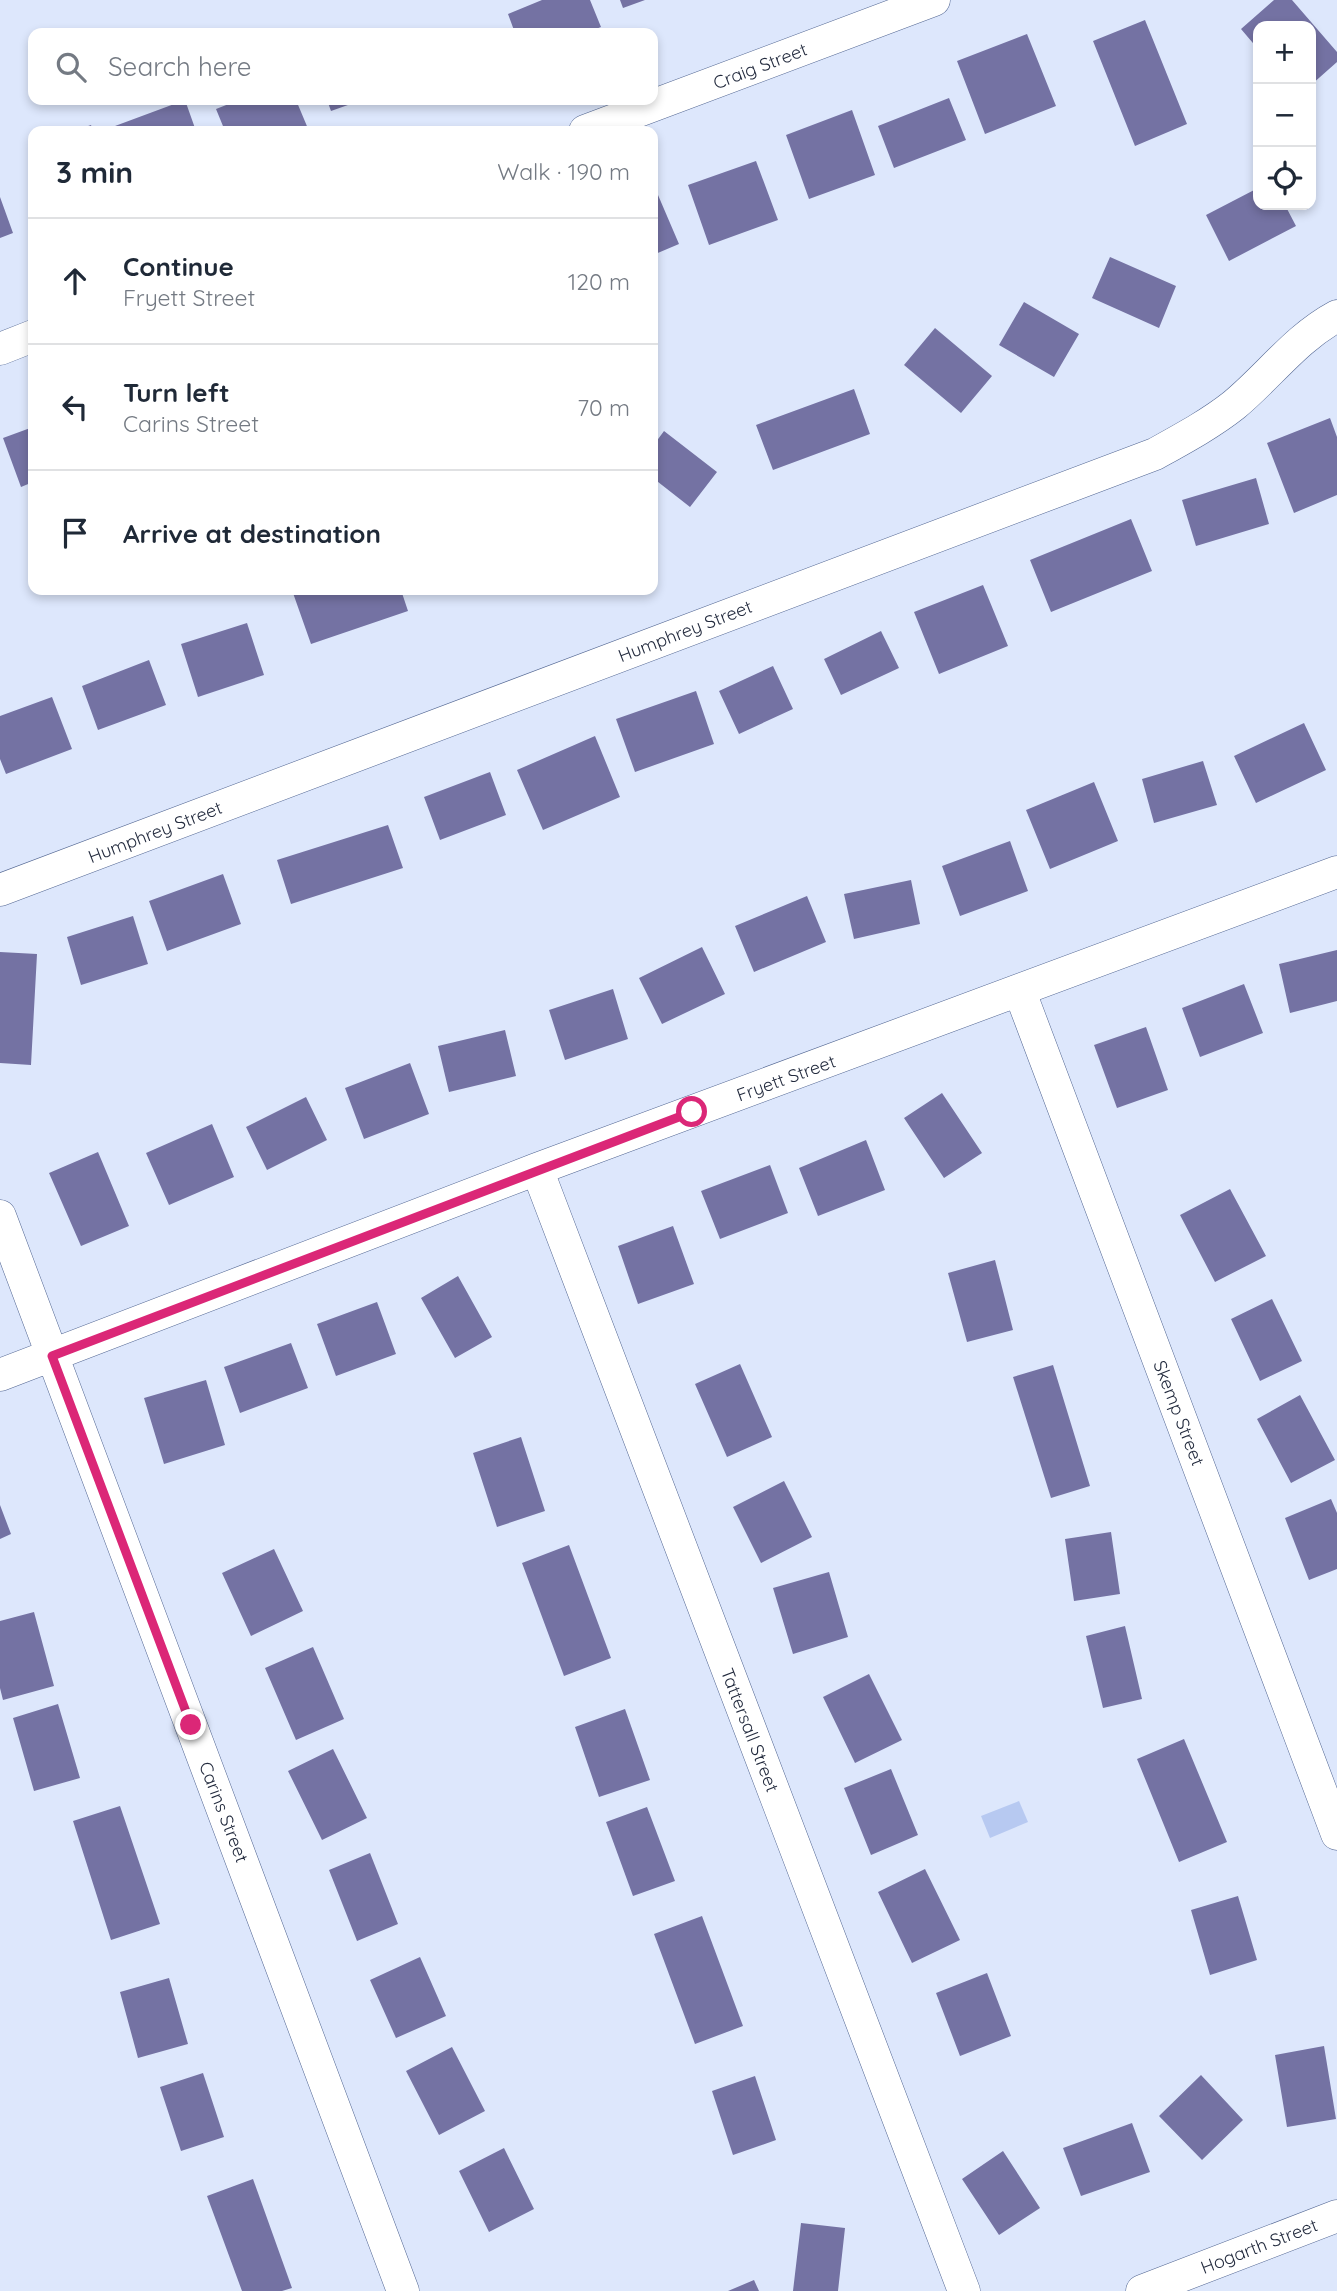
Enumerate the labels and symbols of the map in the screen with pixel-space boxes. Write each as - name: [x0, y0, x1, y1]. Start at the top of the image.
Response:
- street label: Craig Street: [710, 38, 810, 94]
- street label: Humphrey Street: [615, 595, 755, 667]
- street label: Humphrey Street: [85, 796, 225, 868]
- street label: Fryett Street: [733, 1049, 839, 1107]
- route start: [676, 1096, 707, 1127]
- street label: Skemp Street: [1148, 1357, 1210, 1469]
- street label: Tattersall Street: [716, 1665, 784, 1795]
- route end: [175, 1709, 206, 1740]
- street label: Carins Street: [194, 1758, 254, 1866]
- street label: Hogarth Street: [1197, 2213, 1321, 2279]

